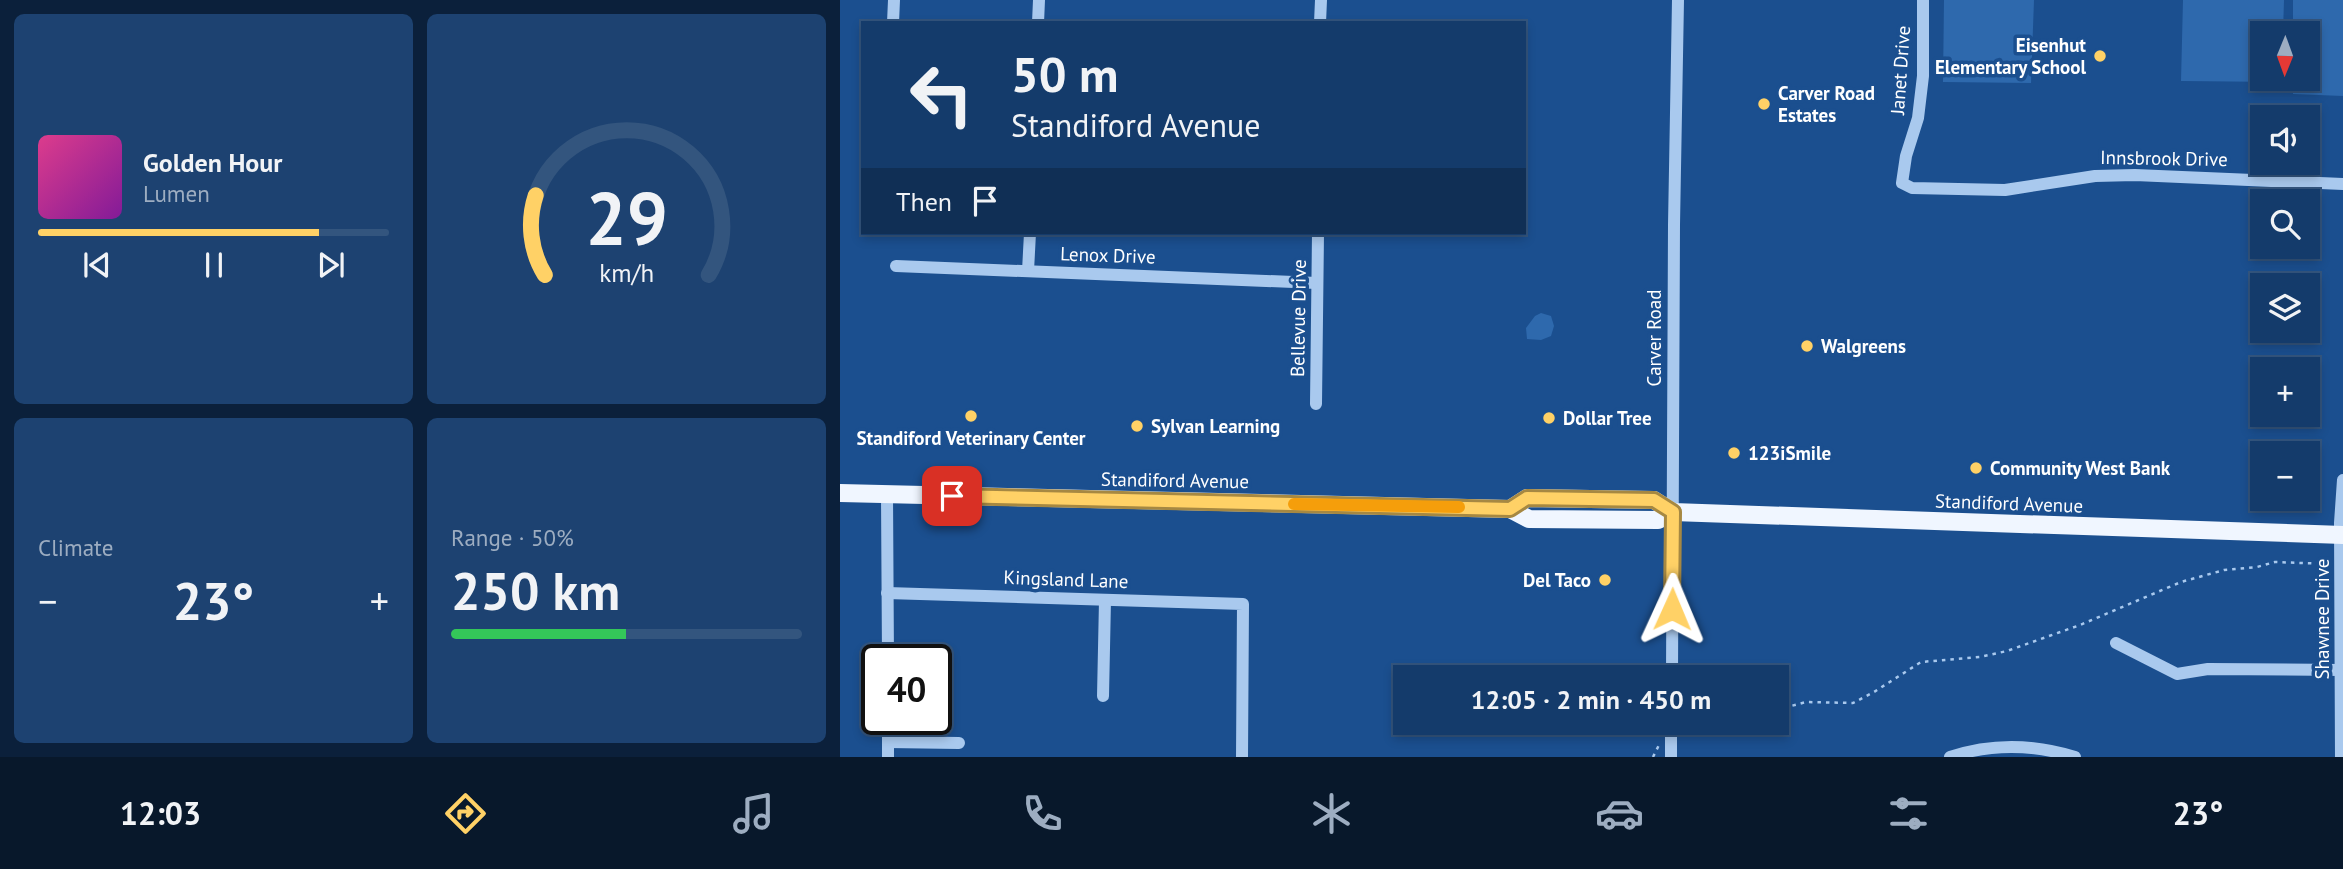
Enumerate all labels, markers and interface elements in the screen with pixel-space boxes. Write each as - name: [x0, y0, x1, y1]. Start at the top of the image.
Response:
- north arrow: [2250, 21, 2320, 91]
- map controls: [2250, 21, 2320, 511]
- street label: Janet Drive: [1885, 25, 1915, 116]
- place label: Eisenhut Elementary School: [1935, 33, 2086, 79]
- text: 50 m: [1011, 42, 1118, 106]
- marker: Eisenhut Elementary School: [2092, 48, 2108, 64]
- icon: left: [896, 49, 987, 140]
- place label: Carver Road Estates: [1778, 81, 1875, 127]
- marker: Carver Road Estates: [1756, 96, 1772, 112]
- text: Standiford Avenue: [1011, 104, 1261, 146]
- button: sound: [2250, 105, 2320, 175]
- street label: Innsbrook Drive: [2100, 145, 2228, 171]
- text: Golden Hour: [143, 146, 282, 179]
- text: 29: [585, 172, 668, 266]
- text: Lumen: [143, 179, 210, 208]
- icon: arrive: [966, 182, 1004, 220]
- text: Then: [896, 185, 952, 218]
- button: search: [2250, 189, 2320, 259]
- street label: Lenox Drive: [1060, 241, 1156, 269]
- icon: previous: [78, 246, 116, 284]
- icon: pause: [195, 246, 233, 284]
- icon: next: [312, 246, 350, 284]
- text: km/h: [599, 257, 654, 289]
- street label: Bellevue Drive: [1285, 259, 1311, 377]
- button: layers: [2250, 273, 2320, 343]
- street label: Carver Road: [1642, 290, 1666, 386]
- place label: Walgreens: [1821, 334, 1906, 358]
- marker: Walgreens: [1799, 338, 1815, 354]
- button: +: [2250, 357, 2320, 427]
- place label: Dollar Tree: [1563, 406, 1652, 430]
- marker: Standiford Veterinary Center: [963, 408, 979, 424]
- marker: Dollar Tree: [1541, 410, 1557, 426]
- place label: Sylvan Learning: [1151, 414, 1280, 438]
- marker: Sylvan Learning: [1129, 418, 1145, 434]
- place label: Standiford Veterinary Center: [856, 426, 1086, 450]
- place label: 123iSmile: [1748, 441, 1831, 465]
- button: −: [2250, 441, 2320, 511]
- marker: 123iSmile: [1726, 445, 1742, 461]
- place label: Community West Bank: [1990, 456, 2171, 480]
- marker: Community West Bank: [1968, 460, 1984, 476]
- pin: [922, 466, 982, 526]
- street label: Standiford Avenue: [1101, 467, 1249, 493]
- icon: arrive: [933, 477, 971, 515]
- street label: Standiford Avenue: [1935, 488, 2083, 518]
- text: Range · 50%: [451, 523, 574, 552]
- text: Climate: [38, 533, 113, 562]
- text: 250 km: [451, 557, 620, 624]
- street label: Shawnee Drive: [2310, 558, 2334, 680]
- street label: Kingsland Lane: [1003, 565, 1129, 593]
- text: 23°: [173, 567, 254, 634]
- place label: Del Taco: [1523, 568, 1591, 592]
- marker: Del Taco: [1597, 572, 1613, 588]
- position arrow: [1635, 572, 1709, 646]
- text: −: [38, 576, 57, 625]
- text: +: [370, 576, 389, 625]
- speed limit sign: 40: [861, 644, 952, 735]
- text: 12:05 · 2 min · 450 m: [1471, 683, 1711, 716]
- icon: directions: [441, 789, 490, 838]
- icon: music: [729, 789, 778, 838]
- icon: phone: [1018, 789, 1067, 838]
- icon: climate: [1307, 789, 1356, 838]
- icon: car: [1595, 789, 1644, 838]
- icon: filters: [1884, 789, 1933, 838]
- text: 12:03: [120, 792, 201, 834]
- text: 23°: [2173, 792, 2223, 834]

